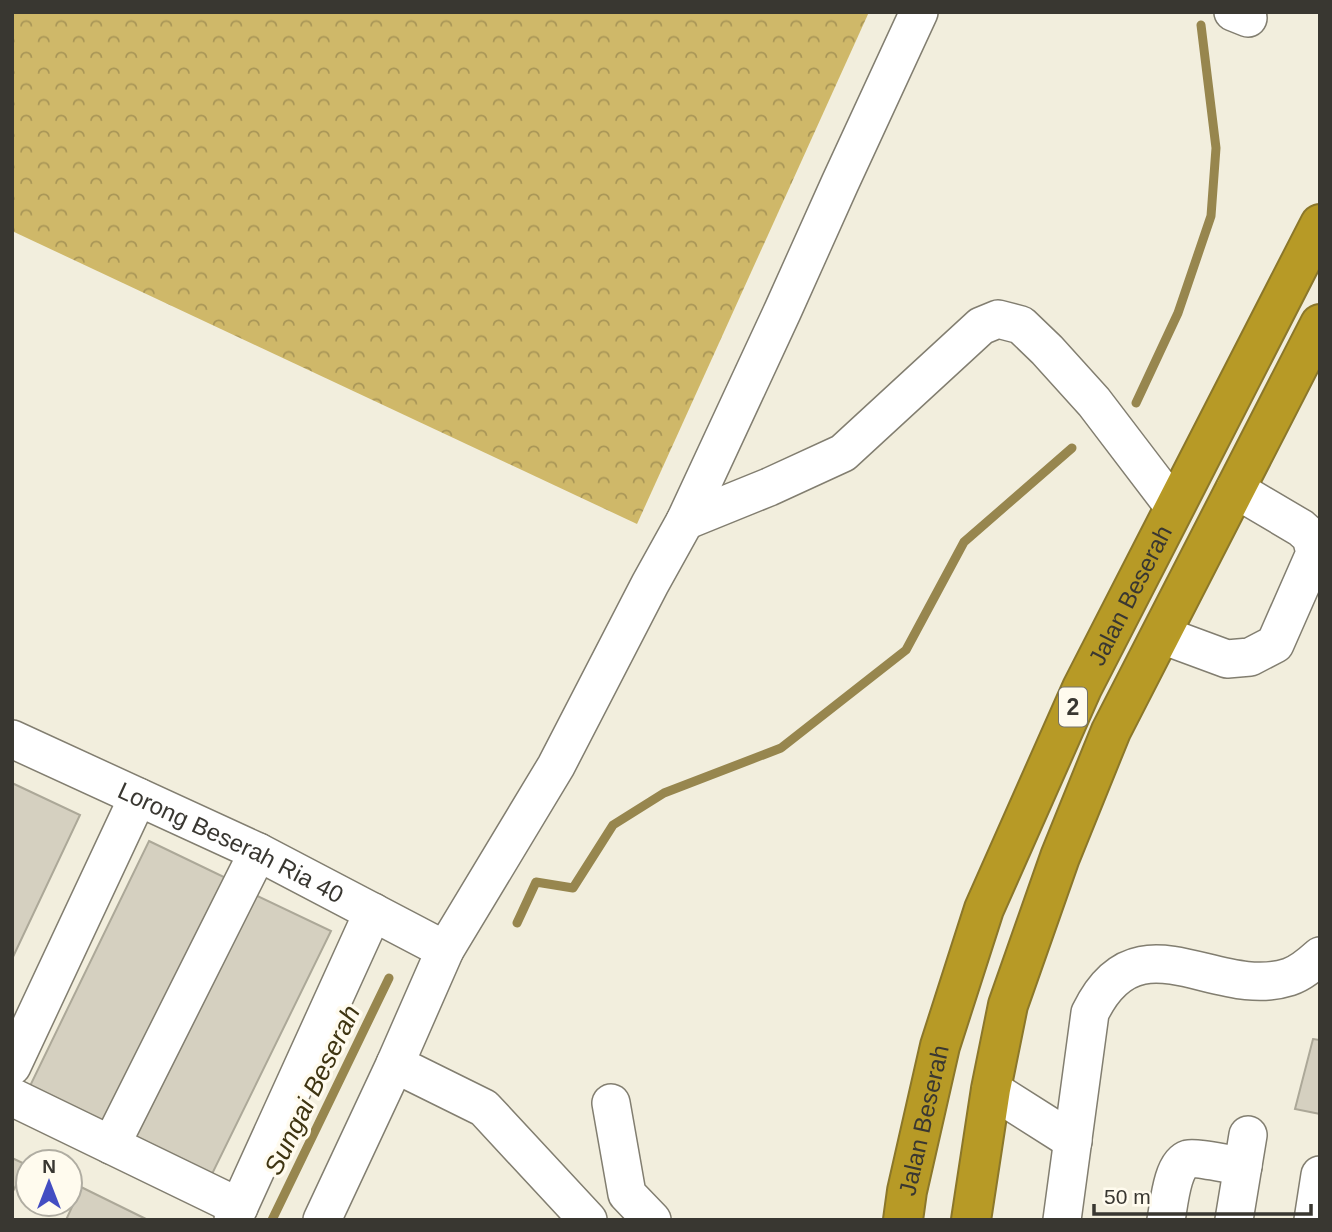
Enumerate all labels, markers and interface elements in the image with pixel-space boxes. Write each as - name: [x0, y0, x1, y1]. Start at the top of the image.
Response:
- street label: Jalan Beserah: [1083, 521, 1177, 670]
- road number: 2: [1059, 688, 1087, 726]
- street label: Lorong Beserah Ria 40: [114, 776, 348, 908]
- water label: Sungai Beserah: [258, 1000, 366, 1180]
- street label: Jalan Beserah: [893, 1042, 953, 1198]
- north arrow: [14, 1148, 84, 1218]
- text: N: [42, 1156, 56, 1177]
- scale bar: [1094, 1172, 1311, 1216]
- text: 50 m: [1104, 1185, 1151, 1208]

